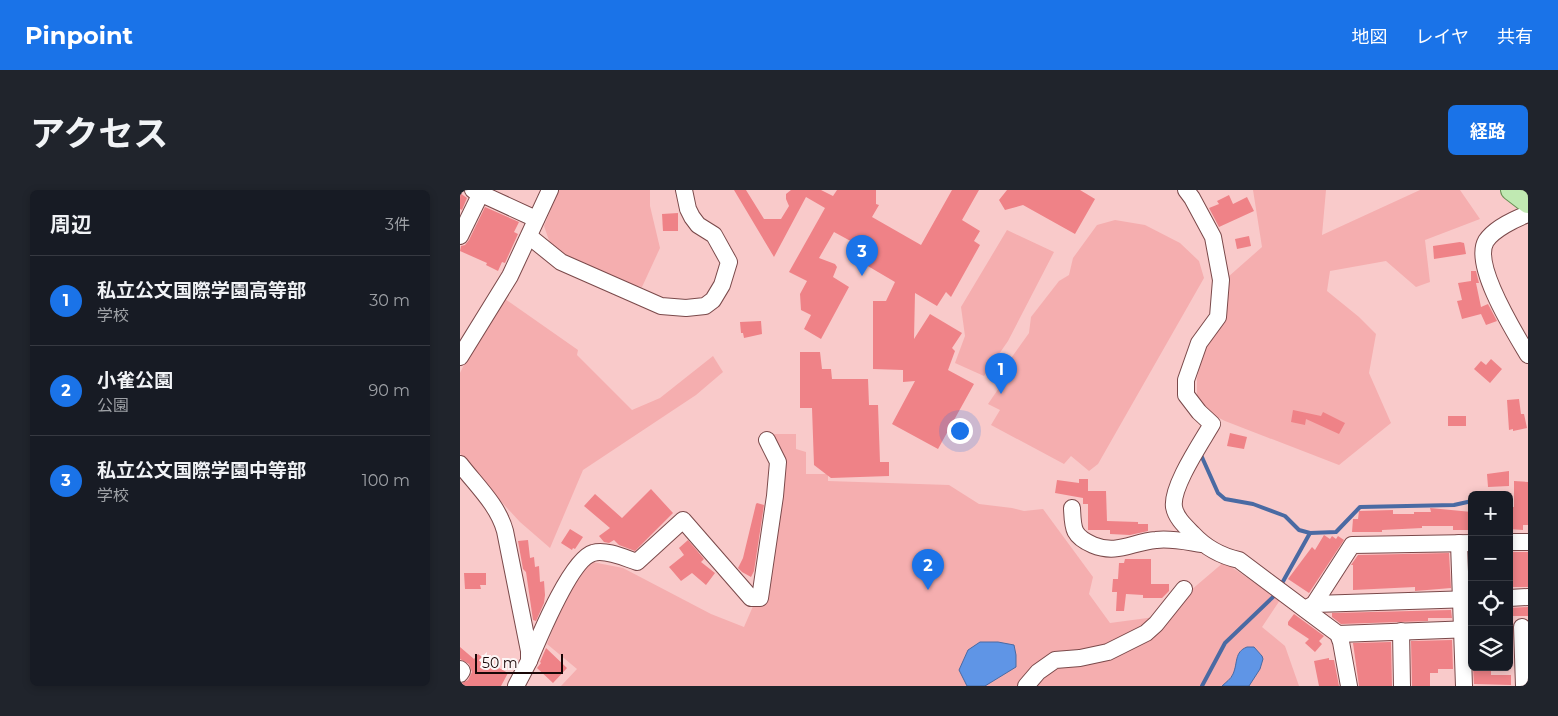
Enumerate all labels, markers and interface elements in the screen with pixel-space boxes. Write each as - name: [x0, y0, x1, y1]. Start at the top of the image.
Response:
- text: Pinpoint: [25, 21, 133, 50]
- text: 地図: [1352, 26, 1388, 48]
- text: レイヤ: [1416, 26, 1469, 48]
- text: 共有: [1497, 26, 1533, 48]
- button: 経路: [1448, 105, 1528, 155]
- text: アクセス: [30, 112, 168, 155]
- text: 周辺: [50, 212, 92, 237]
- text: 3件: [385, 215, 410, 234]
- pin: 3: [846, 235, 878, 276]
- text: 私立公文国際学園高等部: [97, 279, 306, 302]
- text: 1: [63, 291, 69, 310]
- text: 30 m: [369, 291, 410, 310]
- text: 学校: [97, 306, 129, 325]
- pin: 1: [985, 353, 1017, 394]
- text: 小雀公園: [97, 369, 173, 392]
- text: 2: [61, 381, 71, 400]
- text: 90 m: [368, 381, 410, 400]
- text: 公園: [97, 396, 129, 415]
- your location: [947, 418, 973, 444]
- text: 私立公文国際学園中等部: [97, 459, 306, 482]
- text: 3: [61, 471, 71, 490]
- text: 100 m: [362, 471, 410, 490]
- text: 学校: [97, 486, 129, 505]
- map controls: [1468, 491, 1513, 671]
- button: +: [1468, 491, 1513, 536]
- button: −: [1468, 536, 1513, 581]
- pin: 2: [912, 549, 944, 590]
- button: locate: [1468, 581, 1513, 626]
- button: layers: [1468, 626, 1513, 671]
- scale bar: [475, 651, 562, 674]
- text: 50 m: [482, 654, 518, 672]

